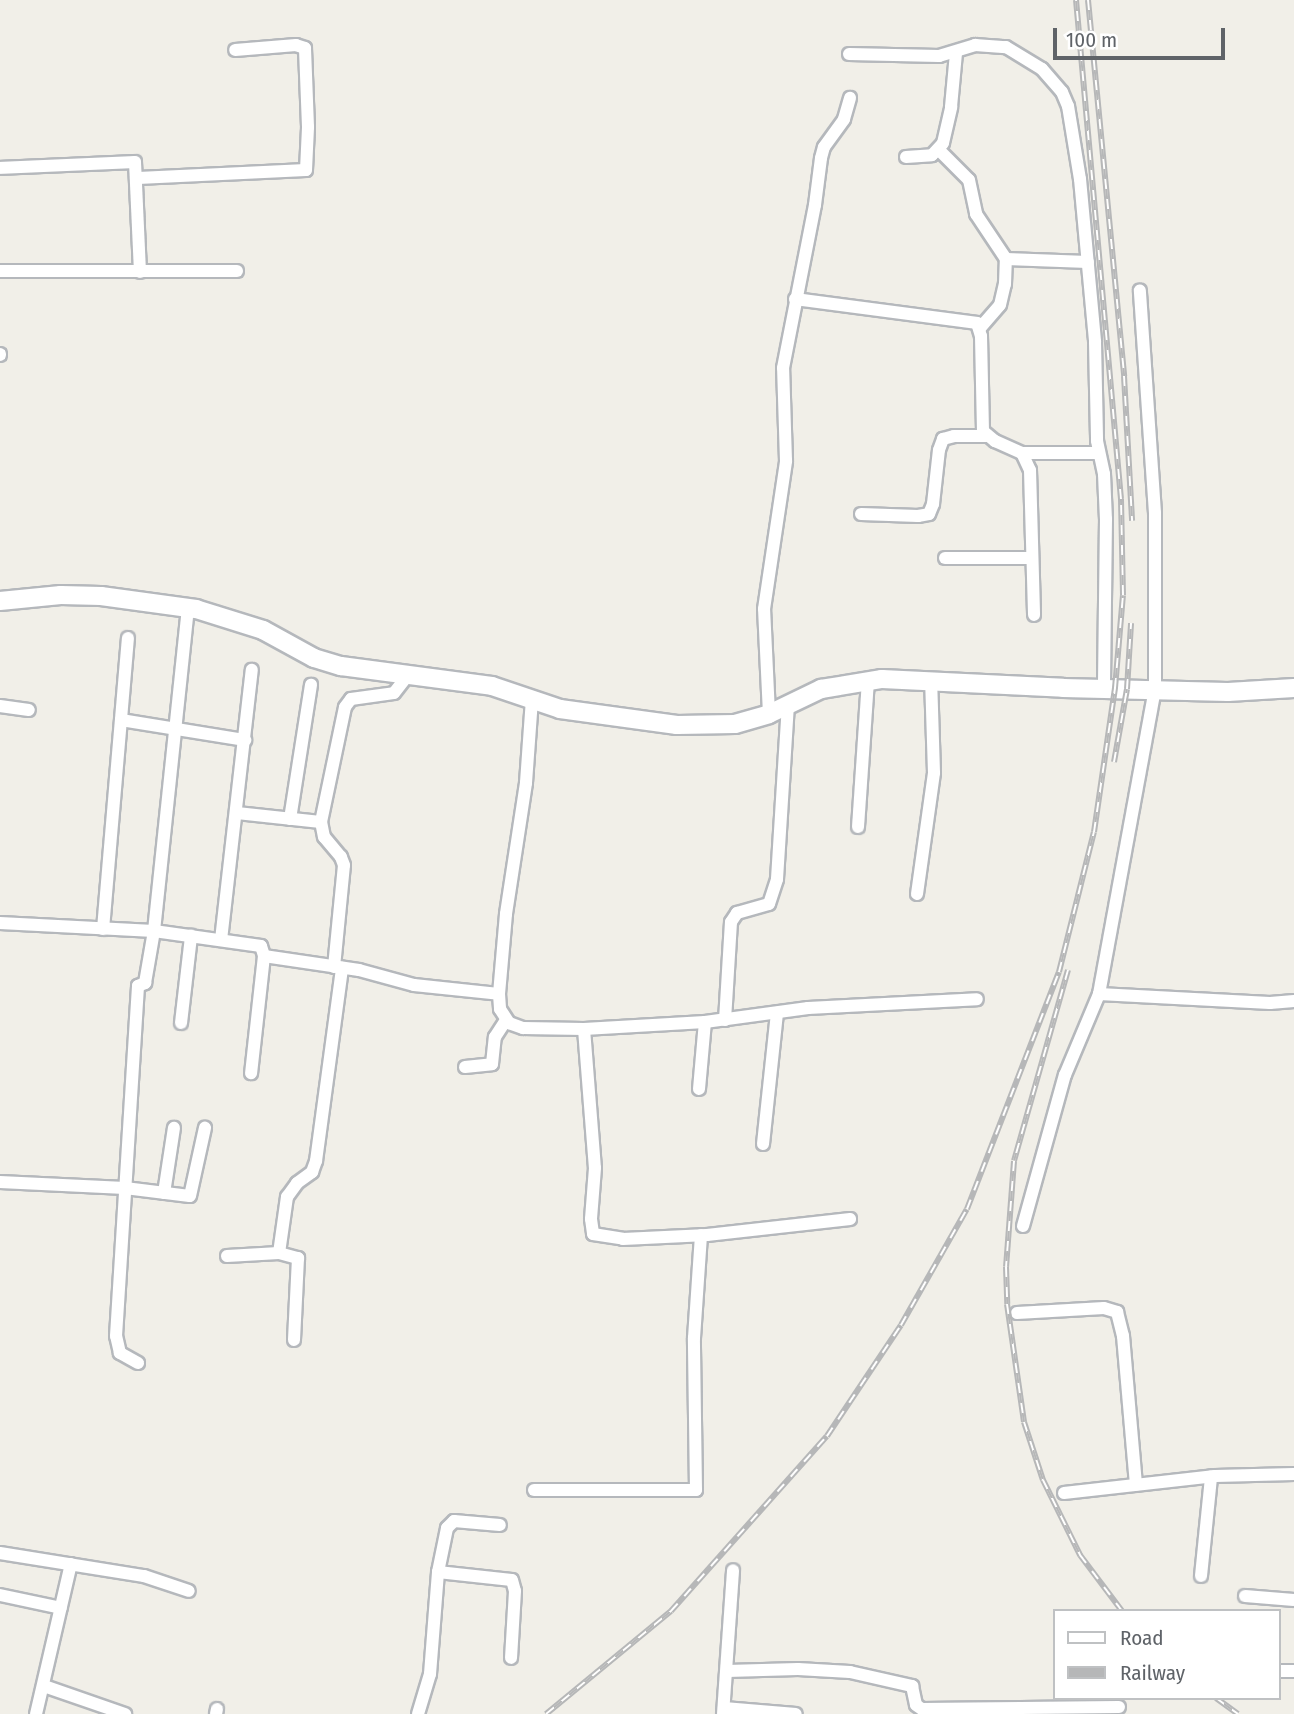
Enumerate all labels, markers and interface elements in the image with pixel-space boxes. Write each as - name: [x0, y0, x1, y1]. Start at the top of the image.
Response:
- scale bar: [1056, 14, 1228, 58]
- text: 100 m: [1066, 27, 1117, 53]
- legend: [1052, 1609, 1280, 1700]
- text: Road: [1120, 1625, 1164, 1651]
- text: Railway: [1120, 1660, 1185, 1686]

